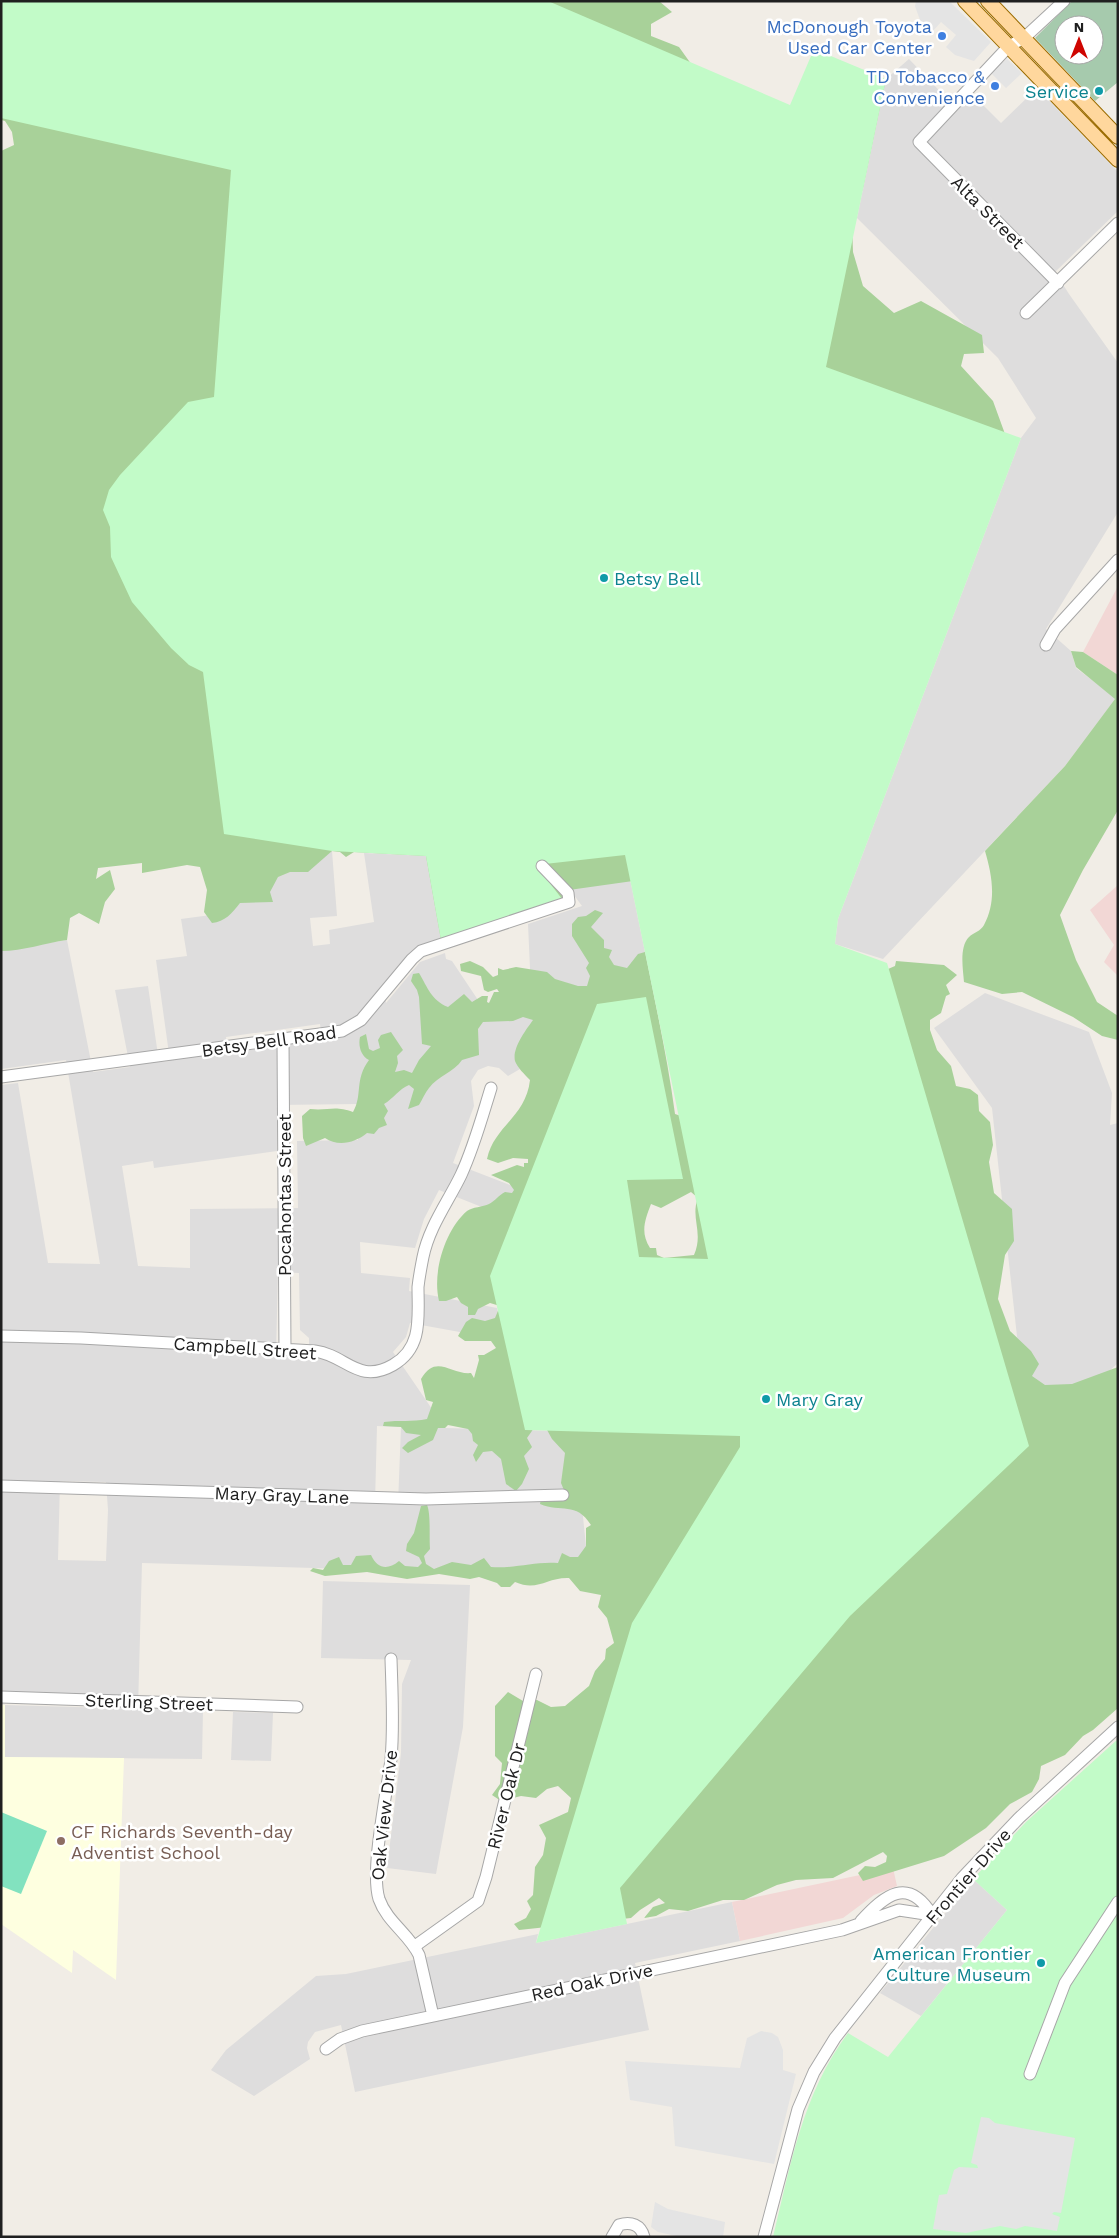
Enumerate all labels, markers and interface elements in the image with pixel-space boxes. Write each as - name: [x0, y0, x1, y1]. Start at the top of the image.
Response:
- north arrow: [1054, 15, 1104, 65]
- place label: McDonough Toyota Used Car Center: [766, 16, 932, 58]
- text: N: [1074, 19, 1084, 35]
- marker: McDonough Toyota Used Car Center: [936, 30, 948, 42]
- place label: TD Tobacco & Convenience: [866, 66, 986, 108]
- marker: TD Tobacco & Convenience: [989, 80, 1001, 92]
- place label: Service: [1025, 81, 1089, 102]
- marker: Service: [1093, 85, 1105, 97]
- street label: Alta Street: [947, 171, 1029, 253]
- place label: Betsy Bell: [614, 568, 701, 589]
- marker: Betsy Bell: [598, 572, 610, 584]
- street label: Betsy Bell Road: [200, 1021, 338, 1061]
- street label: Pocahontas Street: [274, 1113, 295, 1276]
- street label: Campbell Street: [173, 1333, 318, 1364]
- place label: Mary Gray: [776, 1389, 864, 1410]
- marker: Mary Gray: [760, 1393, 772, 1405]
- street label: Mary Gray Lane: [214, 1482, 350, 1508]
- street label: Sterling Street: [85, 1689, 214, 1715]
- street label: River Oak Dr: [483, 1740, 529, 1852]
- street label: Oak View Drive: [367, 1749, 401, 1881]
- place label: CF Richards Seventh-day Adventist School: [71, 1821, 293, 1863]
- street label: Frontier Drive: [921, 1824, 1015, 1928]
- marker: CF Richards Seventh-day Adventist School: [55, 1835, 67, 1847]
- place label: American Frontier Culture Museum: [873, 1943, 1031, 1985]
- marker: American Frontier Culture Museum: [1035, 1957, 1047, 1969]
- street label: Red Oak Drive: [529, 1959, 655, 2005]

